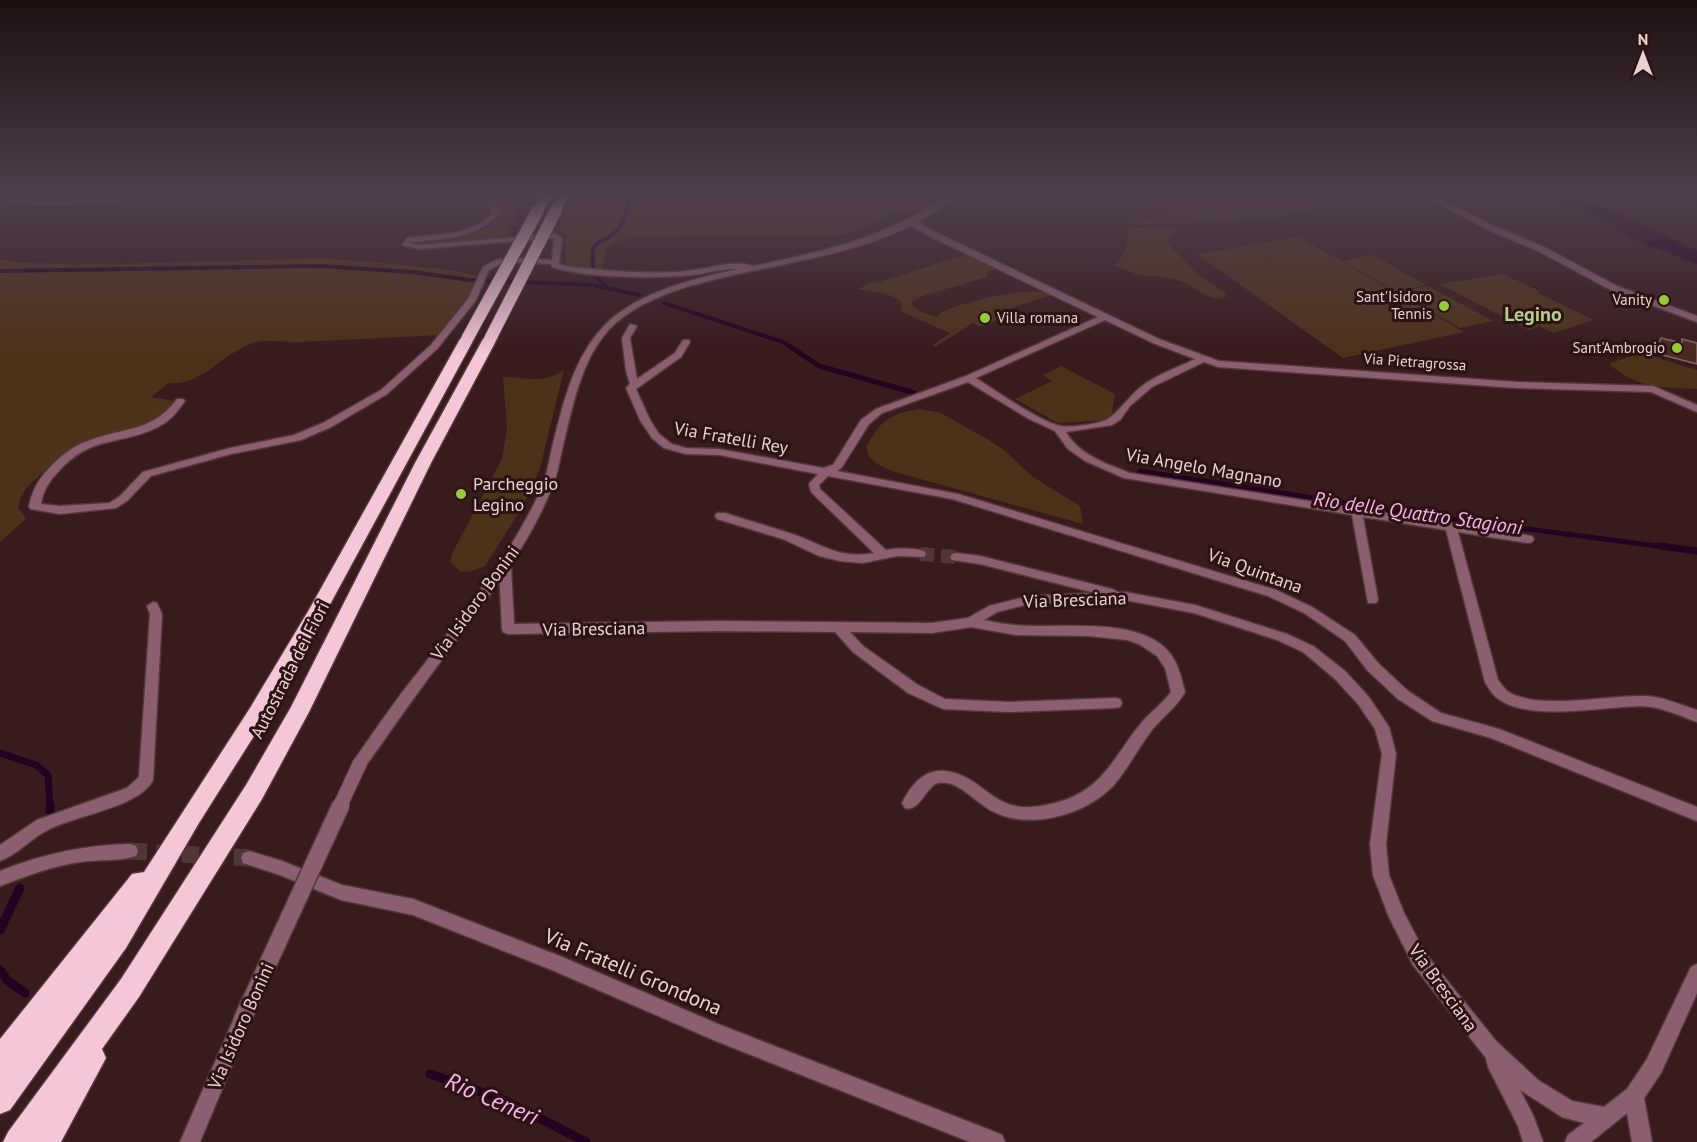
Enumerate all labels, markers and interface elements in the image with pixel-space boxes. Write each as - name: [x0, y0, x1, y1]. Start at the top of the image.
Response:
- north arrow: [1613, 24, 1673, 84]
- text: N: [1638, 29, 1648, 49]
- place label: Sant'Isidoro Tennis: [1356, 287, 1432, 323]
- place label: Vanity: [1611, 290, 1652, 309]
- marker: Vanity: [1657, 293, 1671, 307]
- marker: Sant'Isidoro Tennis: [1437, 299, 1451, 313]
- district label: Legino: [1504, 301, 1562, 327]
- place label: Villa romana: [996, 308, 1078, 327]
- marker: Villa romana: [978, 311, 992, 325]
- place label: Sant'Ambrogio: [1573, 338, 1665, 357]
- marker: Sant'Ambrogio: [1670, 341, 1684, 355]
- street label: Via Pietragrossa: [1362, 348, 1467, 375]
- street label: Via Fratelli Rey: [671, 416, 790, 459]
- street label: Via Angelo Magnano: [1123, 442, 1284, 493]
- place label: Parcheggio Legino: [473, 472, 558, 516]
- water label: Rio delle Quattro Stagioni: [1312, 485, 1525, 541]
- marker: Parcheggio Legino: [454, 487, 468, 501]
- street label: Via Isidoro Bonini: [425, 541, 524, 665]
- street label: Via Quintana: [1204, 542, 1306, 598]
- street label: Via Bresciana: [1022, 586, 1127, 613]
- street label: Autostrada dei Fiori: [245, 597, 334, 742]
- street label: Via Bresciana: [541, 616, 646, 641]
- street label: Via Fratelli Grondona: [539, 922, 726, 1021]
- street label: Via Bresciana: [1403, 939, 1483, 1036]
- street label: Via Isidoro Bonini: [202, 959, 279, 1093]
- water label: Rio Ceneri: [441, 1065, 544, 1132]

